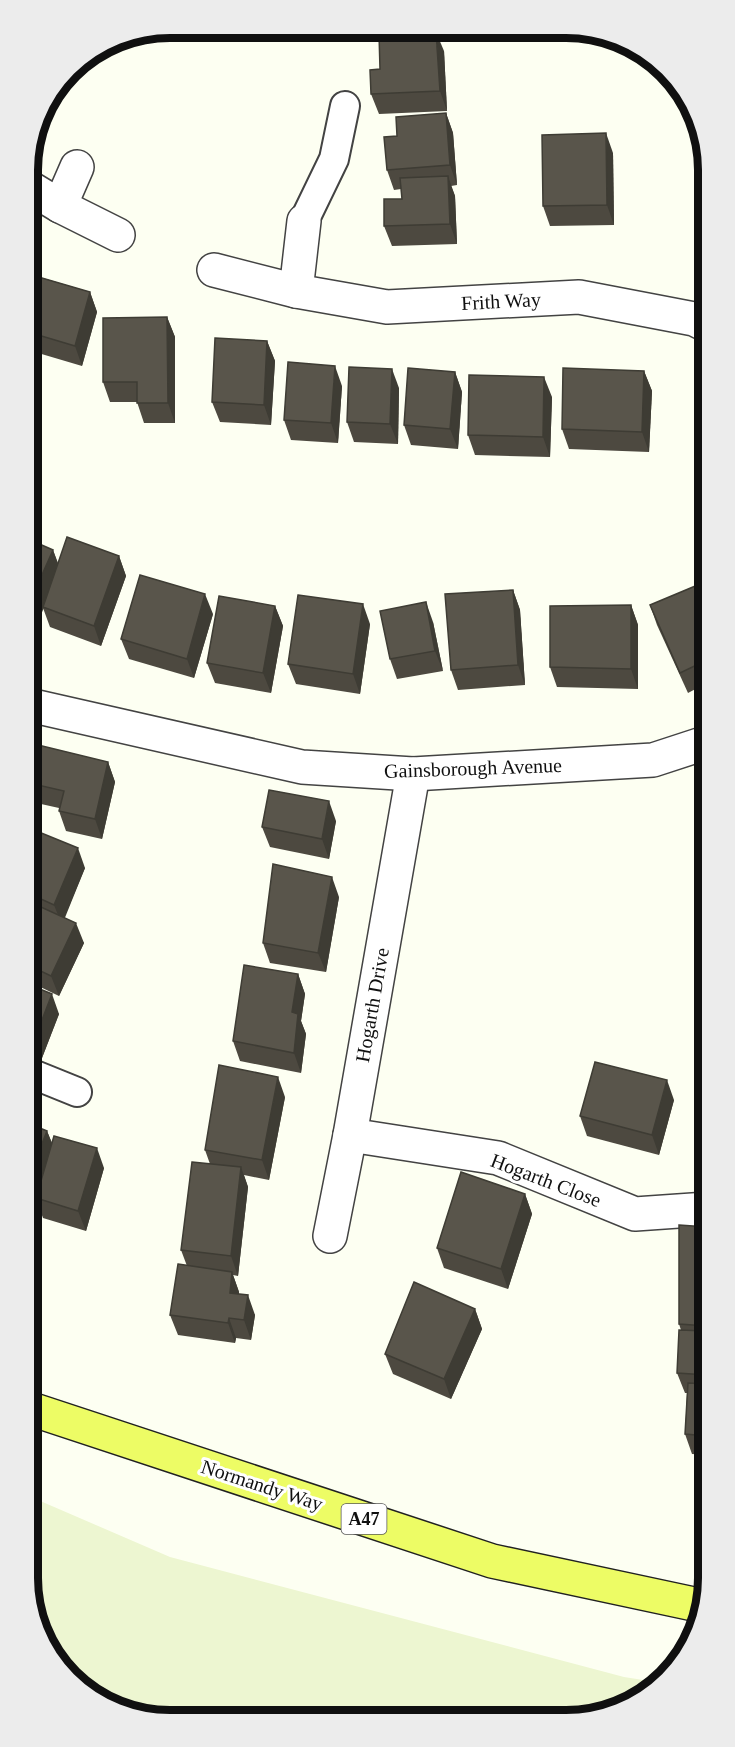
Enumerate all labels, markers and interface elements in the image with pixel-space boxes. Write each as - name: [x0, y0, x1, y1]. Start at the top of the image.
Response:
- street label: Frith Way: [461, 288, 541, 315]
- street label: Gainsborough Avenue: [384, 754, 562, 783]
- street label: Hogarth Drive: [351, 946, 394, 1064]
- street label: Hogarth Close: [488, 1149, 604, 1212]
- street label: Normandy Way: [198, 1455, 325, 1516]
- road number: A47: [342, 1504, 386, 1534]

